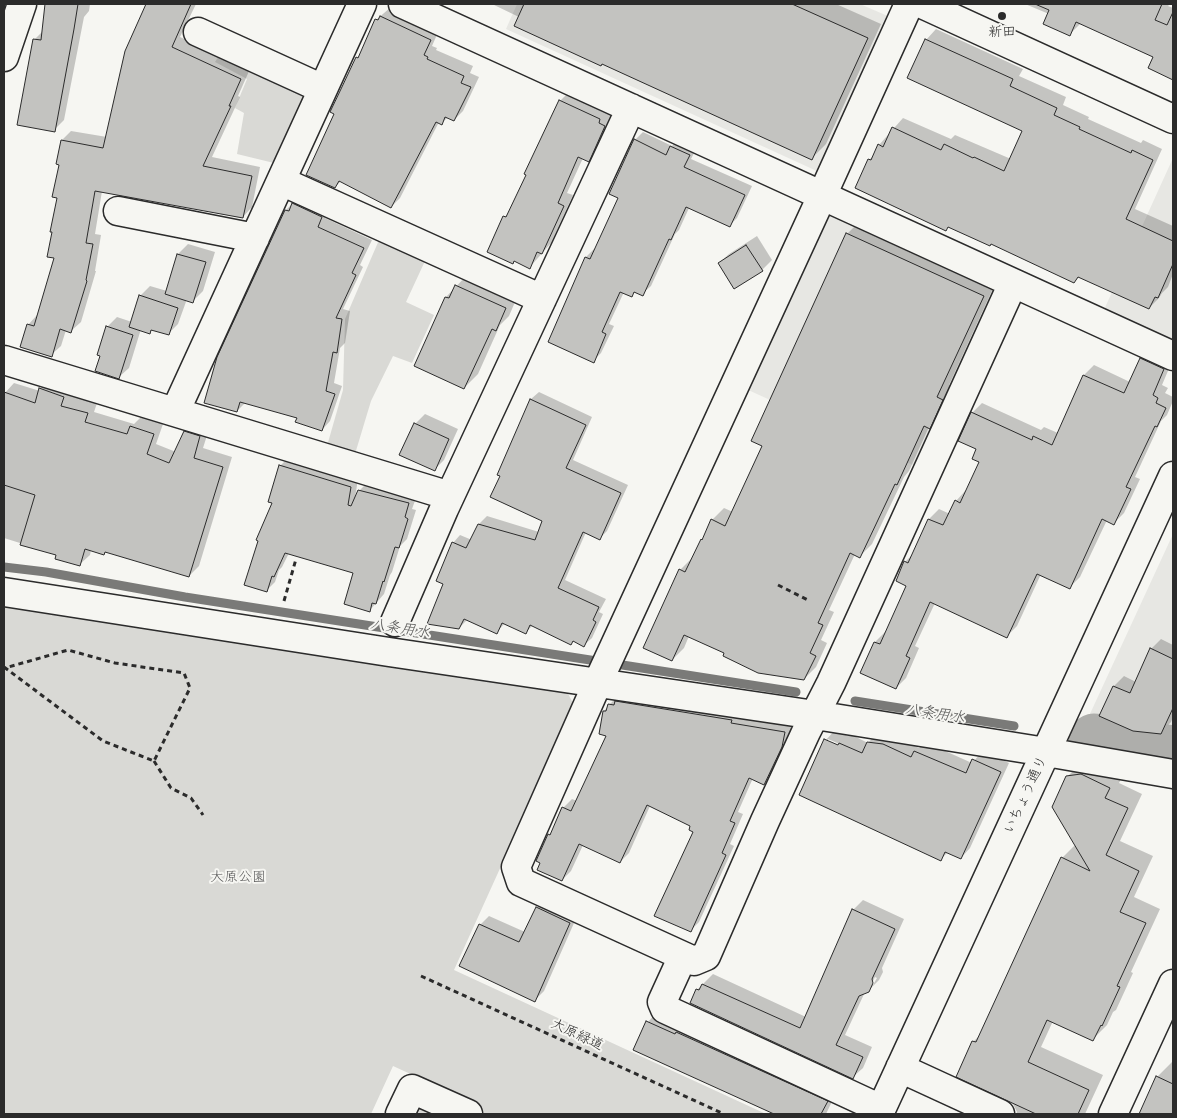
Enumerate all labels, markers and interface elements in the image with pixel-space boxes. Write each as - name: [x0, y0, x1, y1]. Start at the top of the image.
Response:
- marker: 新田: [996, 10, 1008, 22]
- place label: 新田: [988, 24, 1016, 40]
- water label: 八条用水: [369, 615, 431, 643]
- water label: 八条用水: [904, 700, 966, 728]
- street label: いちょう通り: [1001, 753, 1051, 837]
- park label: 大原公園: [210, 869, 266, 885]
- street label: 大原緑道: [548, 1016, 606, 1054]

